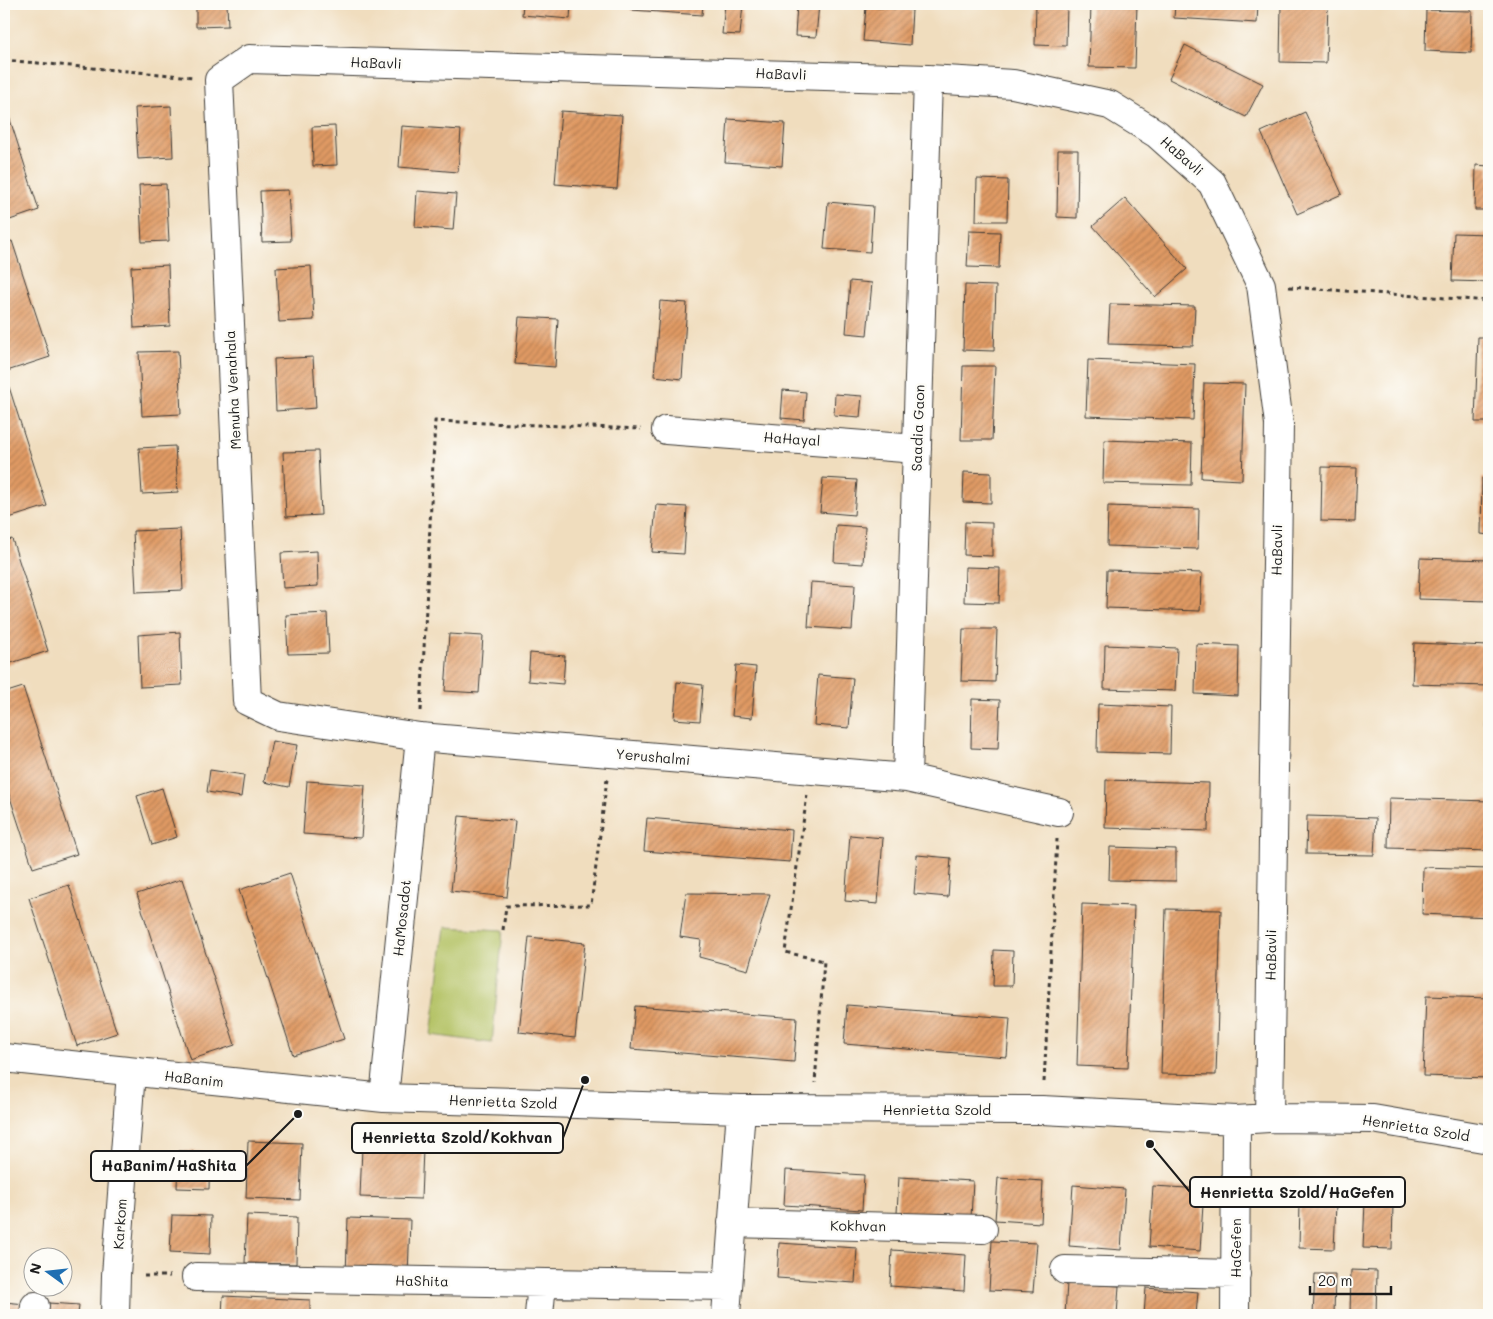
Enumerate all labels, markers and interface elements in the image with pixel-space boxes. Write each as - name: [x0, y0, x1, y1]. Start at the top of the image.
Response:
- street label: HaBavli: [350, 52, 402, 73]
- street label: HaBavli: [755, 63, 807, 84]
- street label: HaBavli: [1157, 132, 1208, 180]
- street label: Menuha Venahala: [220, 330, 245, 450]
- street label: Saadia Gaon: [906, 384, 929, 472]
- street label: HaHayal: [763, 427, 821, 450]
- street label: HaBavli: [1267, 524, 1286, 576]
- street label: Yerushalmi: [615, 744, 691, 769]
- street label: HaMosadot: [388, 879, 415, 957]
- street label: HaBavli: [1261, 929, 1280, 981]
- street label: HaBanim: [164, 1066, 225, 1091]
- street label: Henrietta Szold: [449, 1090, 558, 1113]
- street label: Henrietta Szold: [883, 1100, 991, 1119]
- street label: Henrietta Szold: [1361, 1110, 1471, 1145]
- callout: Henrietta Szold/Kokhvan: [352, 1123, 563, 1153]
- text: Henrietta Szold/Kokhvan: [362, 1127, 552, 1147]
- callout: HaBanim/HaShita: [91, 1151, 246, 1181]
- text: HaBanim/HaShita: [101, 1155, 237, 1175]
- callout: Henrietta Szold/HaGefen: [1190, 1177, 1405, 1207]
- text: Henrietta Szold/HaGefen: [1200, 1182, 1394, 1202]
- street label: Karkom: [108, 1198, 131, 1250]
- street label: Kokhvan: [830, 1216, 886, 1235]
- street label: HaGefen: [1226, 1218, 1245, 1278]
- north arrow: [22, 1246, 72, 1296]
- text: N: [24, 1261, 46, 1276]
- scale bar: [1310, 1264, 1392, 1296]
- text: 20 m: [1318, 1270, 1352, 1290]
- street label: HaShita: [395, 1271, 449, 1290]

